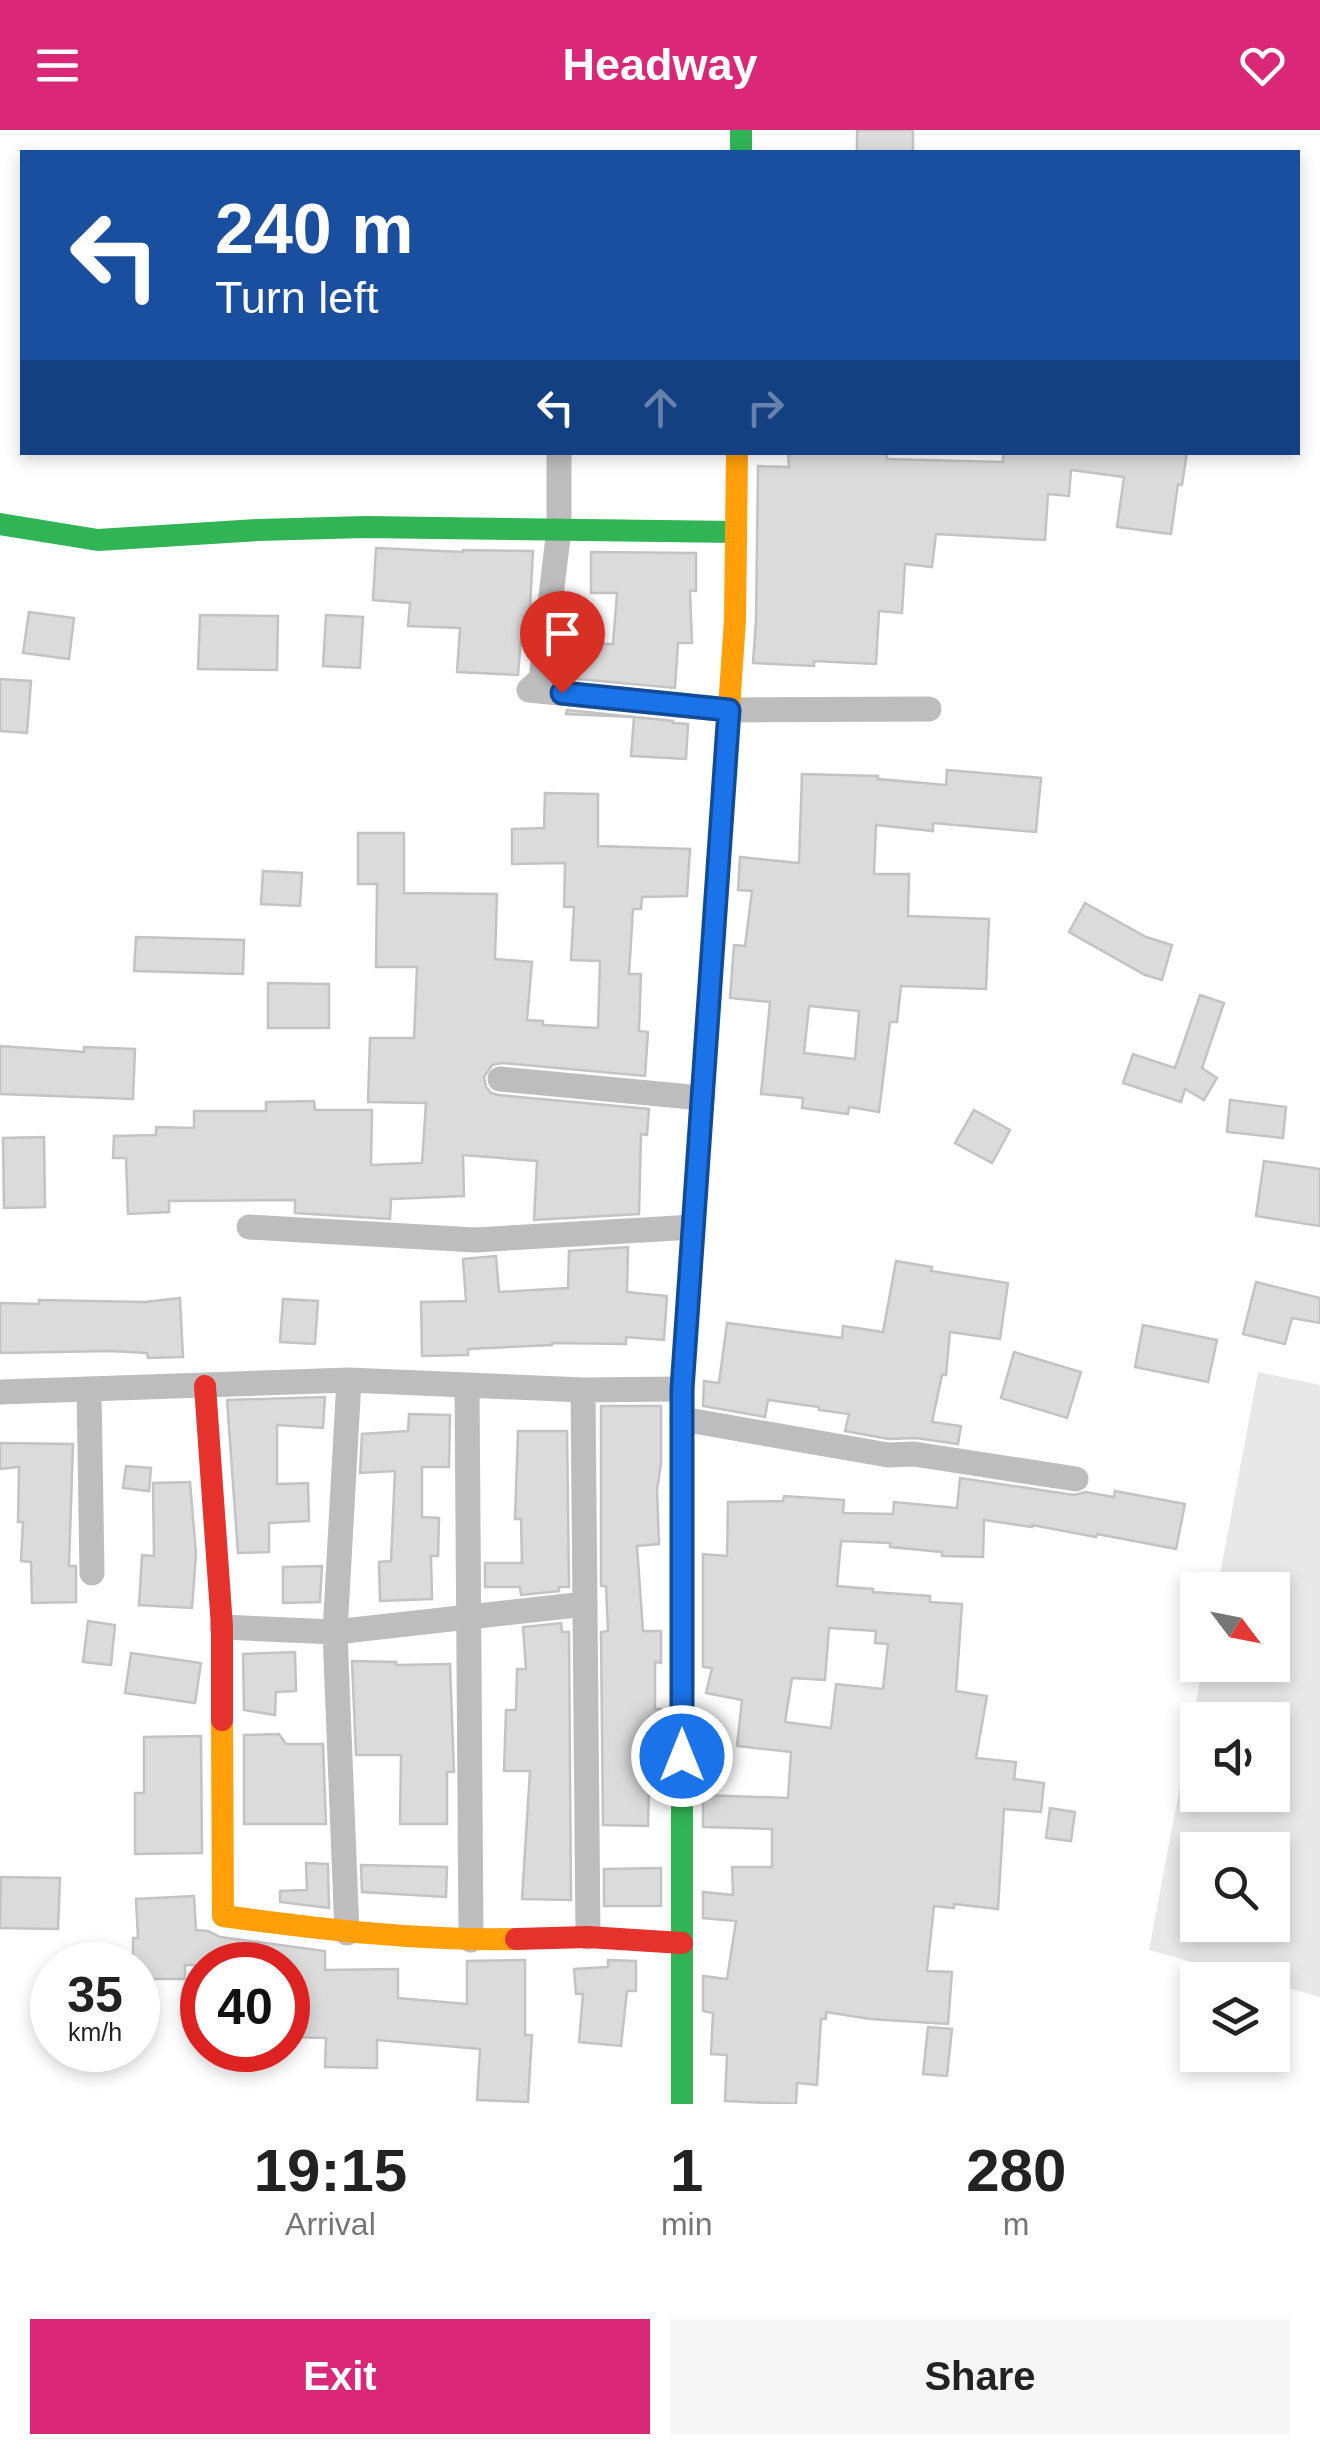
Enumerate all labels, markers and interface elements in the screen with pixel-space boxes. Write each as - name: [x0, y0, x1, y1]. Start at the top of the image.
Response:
- icon: menu: [30, 38, 85, 93]
- icon: heart: [1235, 38, 1290, 93]
- text: Headway: [562, 39, 758, 90]
- icon: left: [50, 190, 180, 320]
- text: 240 m: [215, 190, 413, 268]
- text: Turn left: [215, 272, 378, 323]
- icon: left: [528, 380, 583, 435]
- icon: ahead: [633, 380, 688, 435]
- icon: right: [738, 380, 793, 435]
- pin: [520, 591, 605, 694]
- icon: arrive: [535, 606, 590, 661]
- north arrow: [1180, 1572, 1290, 1682]
- map controls: [1180, 1572, 1290, 2072]
- button: sound: [1180, 1702, 1290, 1812]
- position arrow: [630, 1704, 734, 1808]
- button: search: [1180, 1832, 1290, 1942]
- speed limit sign: 40: [180, 1942, 310, 2072]
- button: layers: [1180, 1962, 1290, 2072]
- text: 35: [67, 1967, 123, 2023]
- text: km/h: [68, 2018, 122, 2046]
- text: 19:15: [254, 2137, 407, 2204]
- text: 1: [670, 2137, 703, 2204]
- text: 280: [966, 2137, 1066, 2204]
- text: Arrival: [285, 2206, 376, 2242]
- text: min: [661, 2206, 712, 2242]
- text: m: [1003, 2206, 1030, 2242]
- button: Exit: [30, 2319, 650, 2434]
- button: Share: [670, 2319, 1290, 2434]

